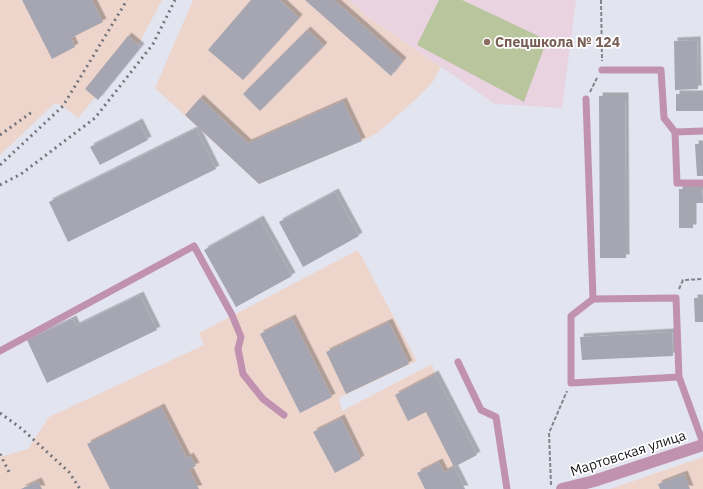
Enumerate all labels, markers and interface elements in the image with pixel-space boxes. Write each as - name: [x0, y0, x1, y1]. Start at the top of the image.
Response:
- place label: Спецшкола № 124: [495, 33, 620, 51]
- marker: Спецшкола № 124: [482, 37, 492, 47]
- street label: Мартовская улица: [568, 426, 689, 480]

